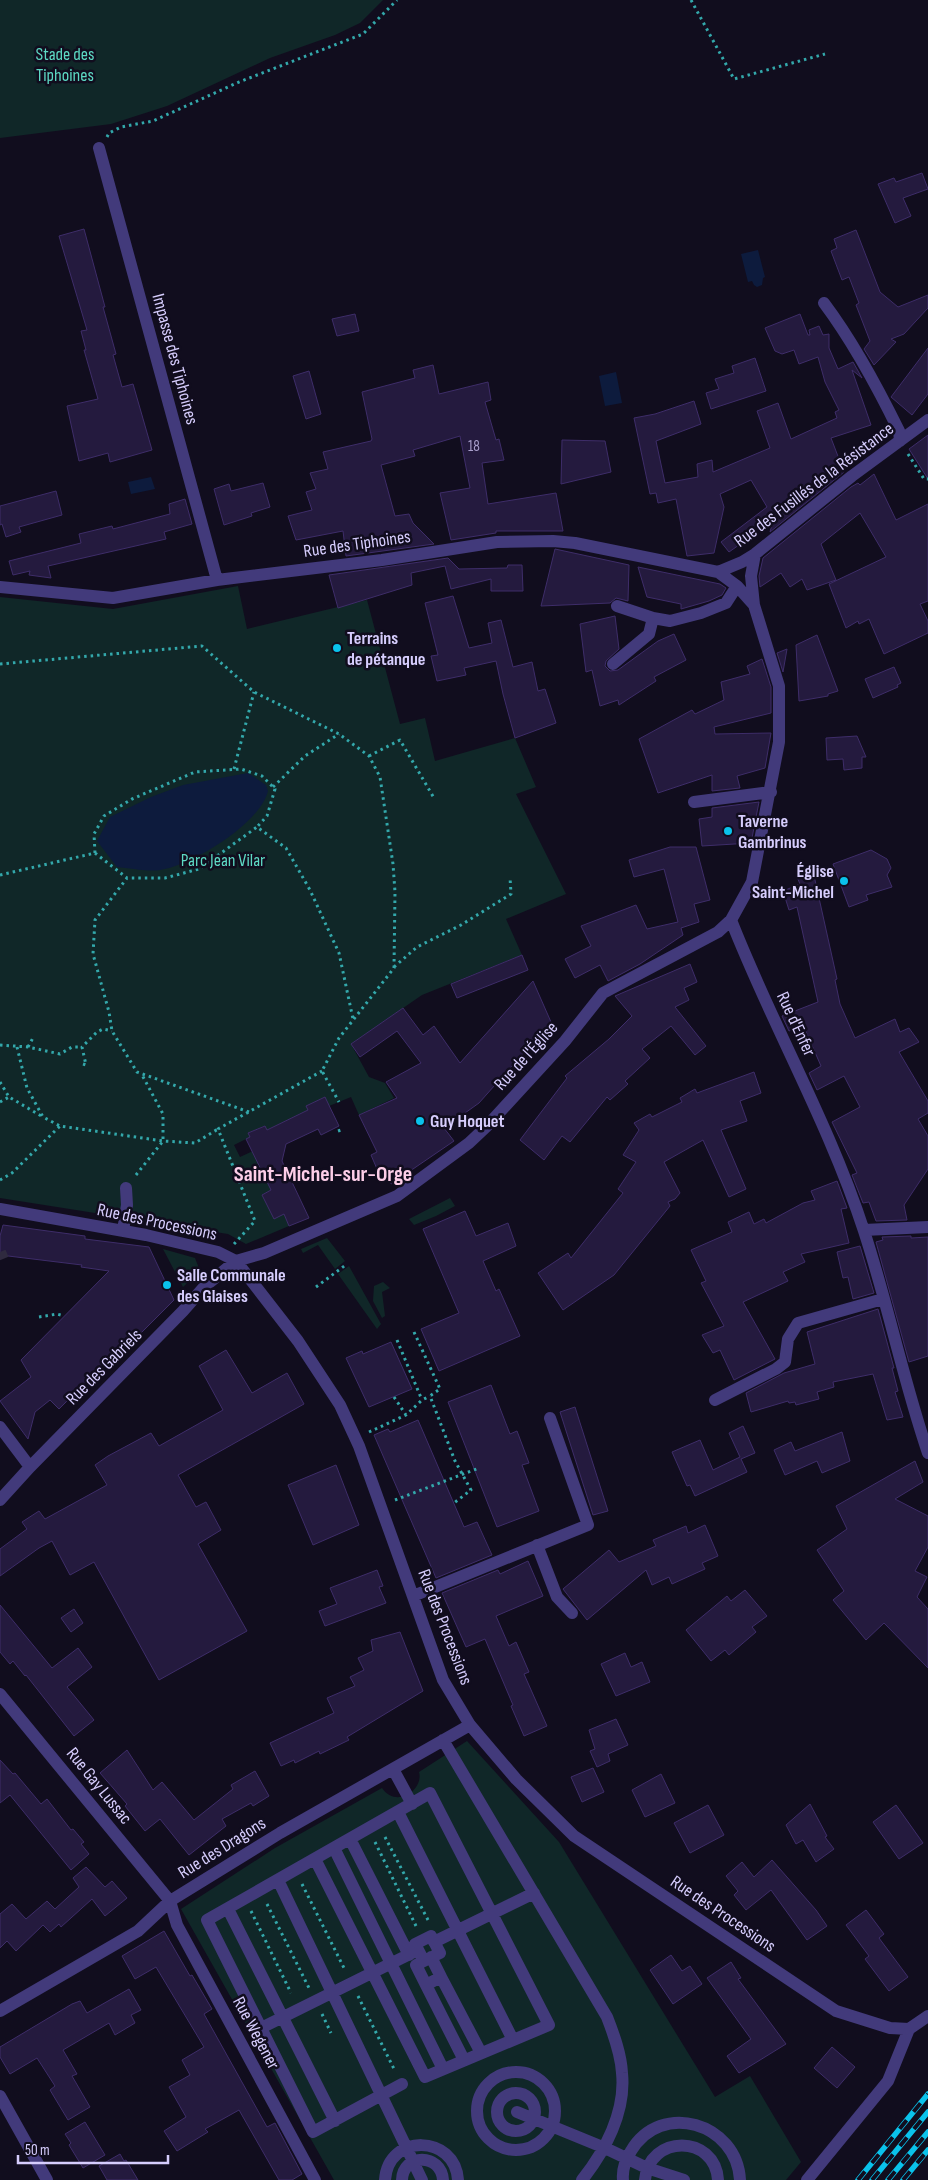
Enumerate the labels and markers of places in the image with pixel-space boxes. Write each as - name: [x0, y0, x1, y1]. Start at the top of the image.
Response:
- place label: Terrains de pétanque: [347, 628, 425, 670]
- marker: Terrains de pétanque: [331, 642, 343, 654]
- place label: Taverne Gambrinus: [738, 811, 807, 853]
- marker: Taverne Gambrinus: [722, 825, 734, 837]
- place label: Église Saint-Michel: [752, 861, 834, 903]
- marker: Église Saint-Michel: [838, 875, 850, 887]
- place label: Guy Hoquet: [430, 1111, 504, 1132]
- marker: Guy Hoquet: [414, 1115, 426, 1127]
- place label: Salle Communale des Glaises: [177, 1265, 286, 1307]
- marker: Salle Communale des Glaises: [161, 1279, 173, 1291]

